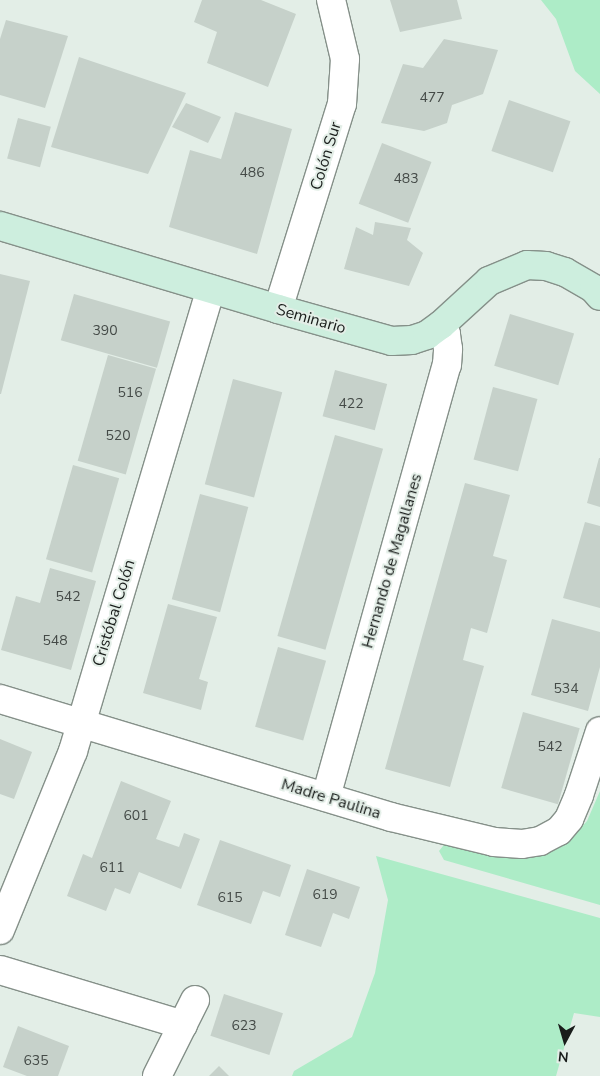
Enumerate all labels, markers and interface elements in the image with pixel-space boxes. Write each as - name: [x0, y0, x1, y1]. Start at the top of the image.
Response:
- house number: 477: [419, 90, 445, 106]
- street label: Colón Sur: [307, 120, 345, 192]
- house number: 486: [239, 165, 265, 181]
- house number: 483: [393, 171, 419, 187]
- street label: Seminario: [274, 300, 348, 338]
- house number: 390: [92, 323, 118, 339]
- house number: 516: [117, 385, 143, 401]
- house number: 422: [338, 396, 364, 412]
- house number: 520: [105, 428, 131, 444]
- street label: Hernando de Magallanes: [358, 472, 426, 650]
- street label: Cristóbal Colón: [89, 557, 139, 669]
- house number: 542: [55, 589, 81, 605]
- house number: 548: [42, 633, 68, 649]
- house number: 534: [553, 681, 579, 697]
- house number: 542: [537, 739, 563, 755]
- street label: Madre Paulina: [279, 775, 383, 823]
- house number: 601: [123, 808, 149, 824]
- house number: 611: [99, 860, 125, 876]
- house number: 619: [312, 887, 338, 903]
- house number: 615: [217, 890, 243, 906]
- north arrow: [540, 1016, 590, 1066]
- house number: 623: [231, 1018, 257, 1034]
- text: N: [557, 1046, 570, 1066]
- house number: 635: [23, 1053, 49, 1069]

